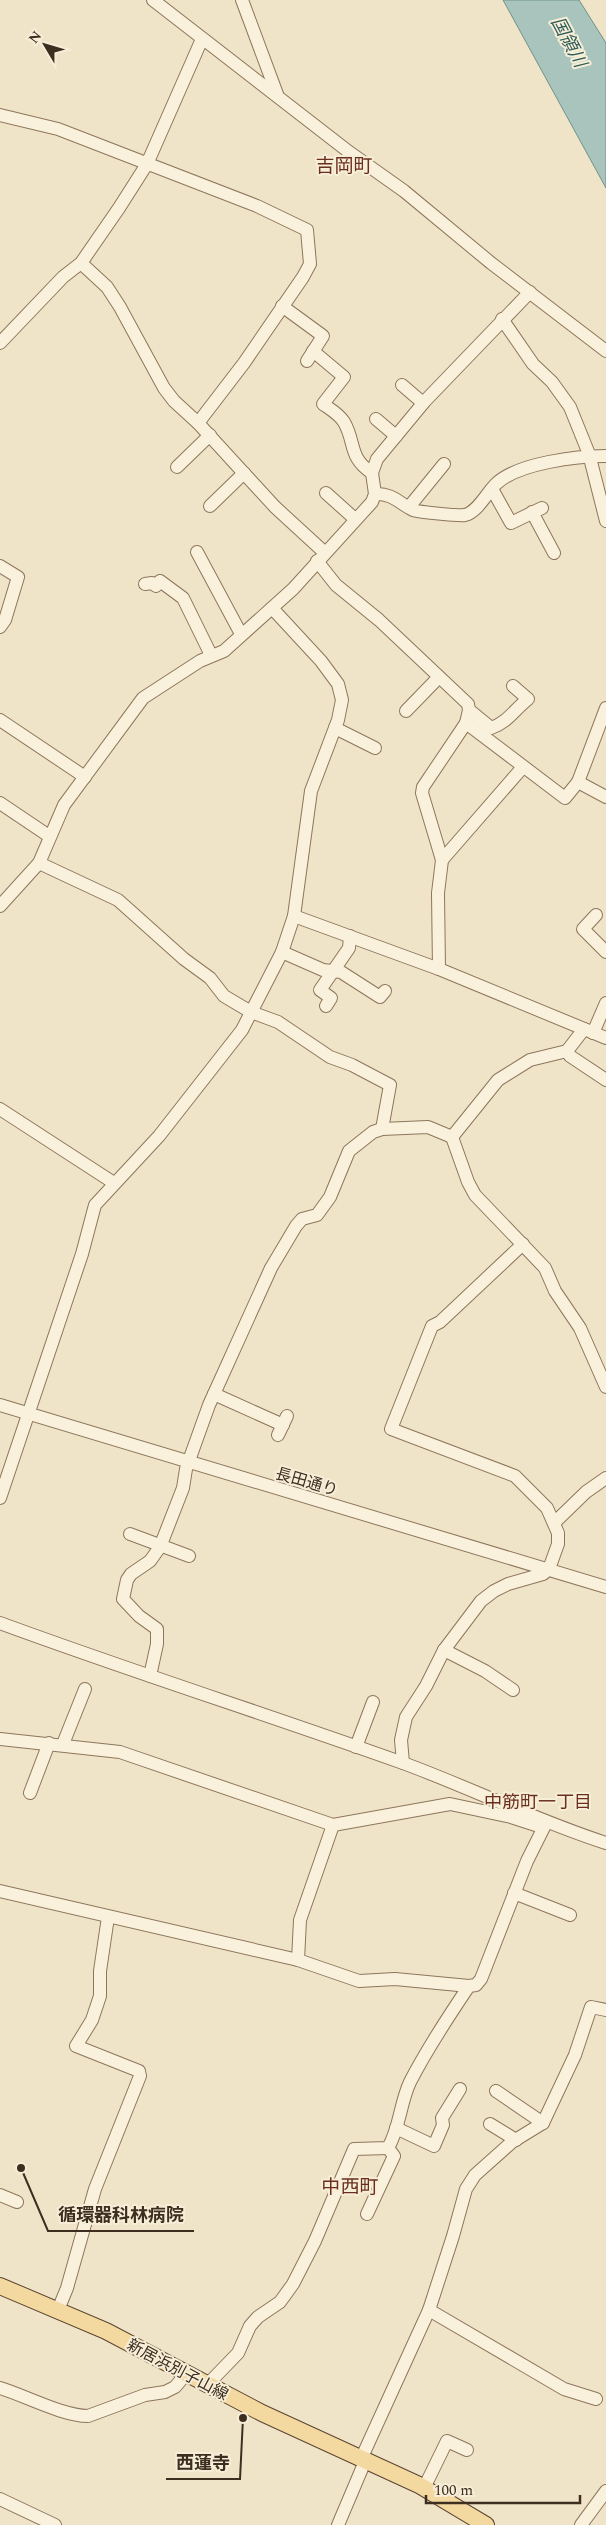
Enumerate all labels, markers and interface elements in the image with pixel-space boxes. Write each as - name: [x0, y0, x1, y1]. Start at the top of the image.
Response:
- water label: 国領川: [544, 12, 594, 74]
- north arrow: [20, 20, 70, 70]
- text: N: [23, 26, 47, 48]
- district label: 吉岡町: [315, 152, 373, 181]
- street label: 長田通り: [273, 1462, 341, 1502]
- district label: 中筋町一丁目: [484, 1789, 592, 1816]
- district label: 中西町: [321, 2173, 379, 2202]
- callout: 循環器科林病院: [48, 2198, 194, 2231]
- text: 循環器科林病院: [58, 2202, 184, 2229]
- street label: 新居浜別子山線: [122, 2333, 233, 2407]
- callout: 西蓮寺: [166, 2446, 240, 2479]
- text: 西蓮寺: [176, 2450, 230, 2477]
- scale bar: [426, 2472, 580, 2504]
- text: 100 m: [434, 2479, 473, 2502]

